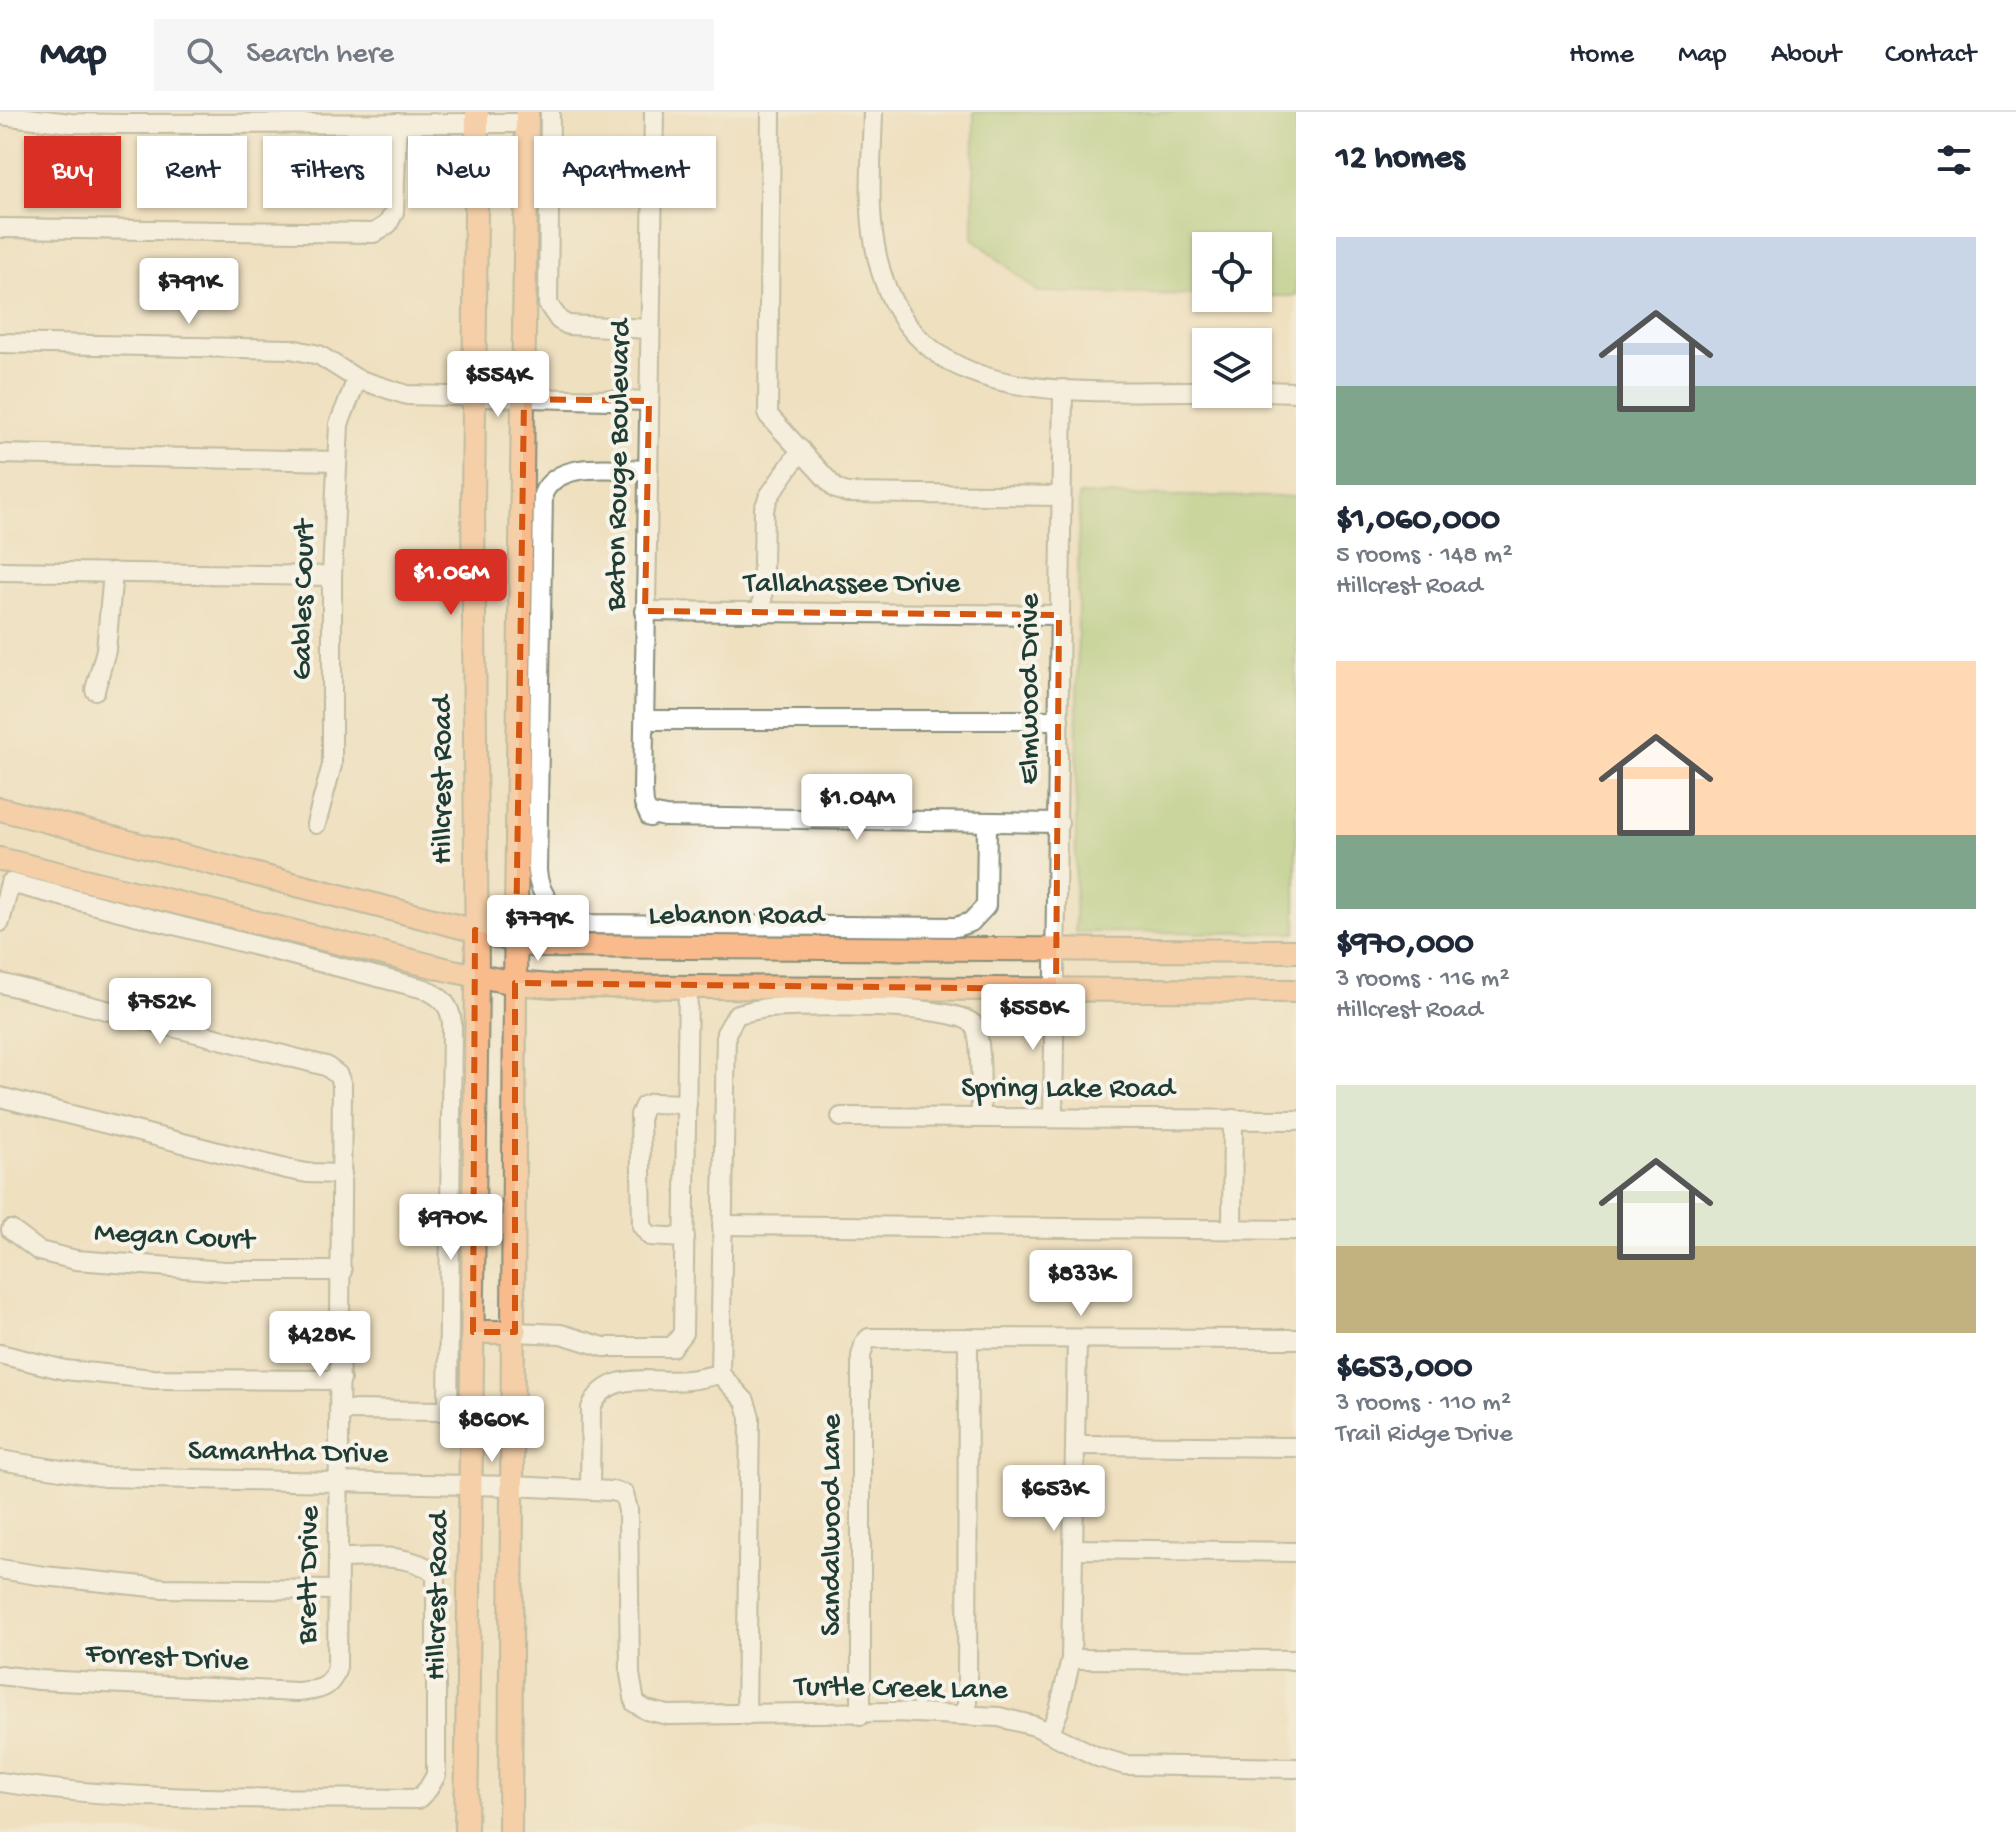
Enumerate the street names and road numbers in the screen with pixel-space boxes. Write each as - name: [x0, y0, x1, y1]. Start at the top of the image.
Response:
- street label: Baton Rouge Boulevard: [600, 317, 640, 612]
- street label: Gables Court: [286, 517, 324, 681]
- street label: Tallahassee Drive: [742, 568, 961, 603]
- street label: Elmwood Drive: [1014, 593, 1049, 785]
- street label: Hillcrest Road: [427, 693, 462, 865]
- street label: Lebanon Road: [648, 900, 826, 935]
- street label: Spring Lake Road: [961, 1073, 1177, 1108]
- street label: Megan Court: [93, 1216, 258, 1260]
- street label: Sandalwood Lane: [816, 1413, 851, 1636]
- street label: Samantha Drive: [188, 1435, 389, 1473]
- street label: Brett Drive: [291, 1505, 329, 1646]
- street label: Hillcrest Road: [420, 1509, 458, 1681]
- street label: Forrest Drive: [83, 1637, 250, 1681]
- street label: Turtle Creek Lane: [792, 1671, 1008, 1709]

